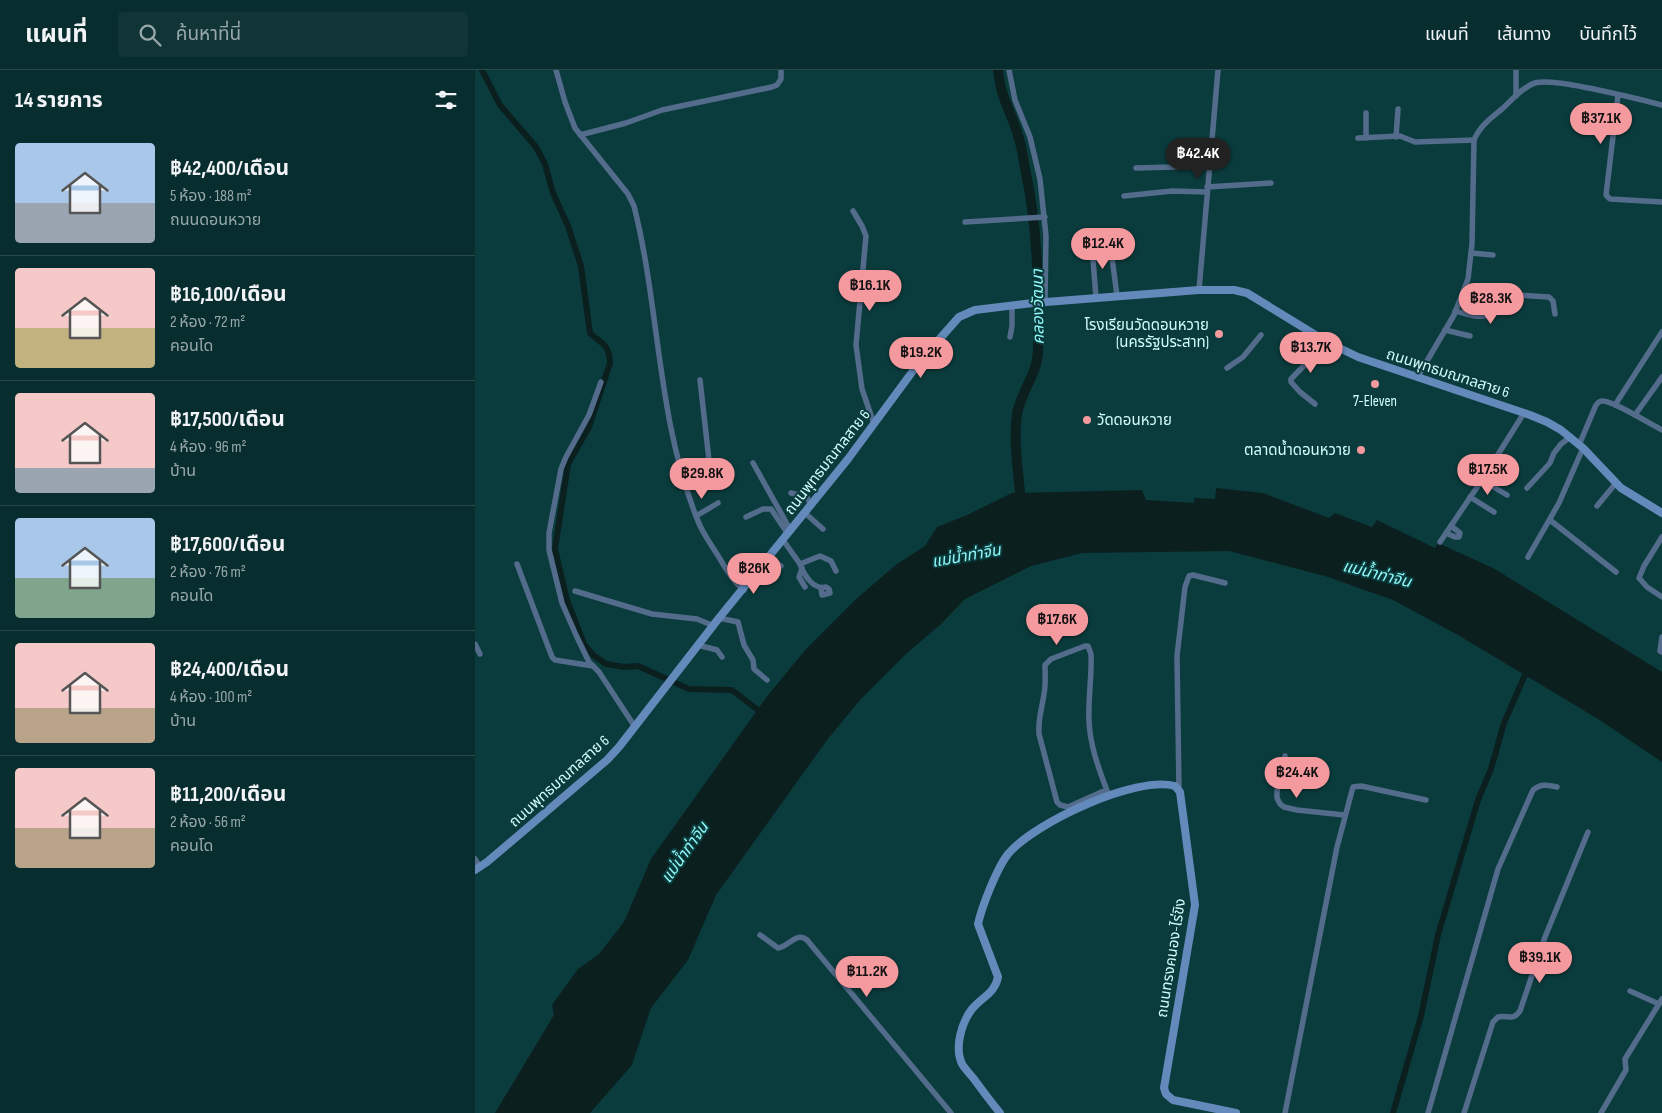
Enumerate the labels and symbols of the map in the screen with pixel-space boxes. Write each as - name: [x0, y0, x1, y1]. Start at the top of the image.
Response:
- pin: ฿37.1K: [1560, 102, 1642, 145]
- pin: ฿42.4K: [1157, 138, 1239, 180]
- pin: ฿12.4K: [1062, 228, 1144, 270]
- water label: คลองวัฒนา: [1028, 268, 1049, 345]
- pin: ฿16.1K: [829, 270, 911, 312]
- pin: ฿28.3K: [1450, 282, 1532, 325]
- place label: โรงเรียนวัดดอนหวาย (นครรัฐประสาท): [1085, 316, 1209, 352]
- marker: โรงเรียนวัดดอนหวาย (นครรัฐประสาท): [1213, 328, 1225, 340]
- pin: ฿13.7K: [1270, 332, 1352, 374]
- pin: ฿19.2K: [880, 336, 962, 379]
- street label: ถนนพุทธมณฑลสาย 6: [1384, 345, 1512, 402]
- marker: 7-Eleven: [1369, 378, 1381, 390]
- place label: 7-Eleven: [1353, 392, 1397, 411]
- street label: ถนนพุทธมณฑลสาย 6: [780, 406, 874, 519]
- place label: วัดดอนหวาย: [1097, 411, 1172, 430]
- marker: วัดดอนหวาย: [1081, 414, 1093, 426]
- place label: ตลาดน้ำดอนหวาย: [1244, 439, 1351, 460]
- marker: ตลาดน้ำดอนหวาย: [1355, 444, 1367, 456]
- pin: ฿17.5K: [1447, 454, 1529, 496]
- pin: ฿29.8K: [661, 458, 743, 500]
- water label: แม่น้ำท่าจีน: [930, 538, 1003, 572]
- pin: ฿26K: [724, 552, 784, 595]
- water label: แม่น้ำท่าจีน: [1340, 554, 1415, 592]
- pin: ฿17.6K: [1016, 604, 1098, 646]
- street label: ถนนพุทธมณฑลสาย 6: [505, 731, 613, 831]
- pin: ฿24.4K: [1256, 756, 1338, 799]
- water label: แม่น้ำท่าจีน: [655, 816, 714, 887]
- street label: ถนนทรงคนอง-ไร่ขิง: [1153, 897, 1190, 1019]
- pin: ฿39.1K: [1499, 942, 1581, 984]
- pin: ฿11.2K: [826, 956, 908, 998]

